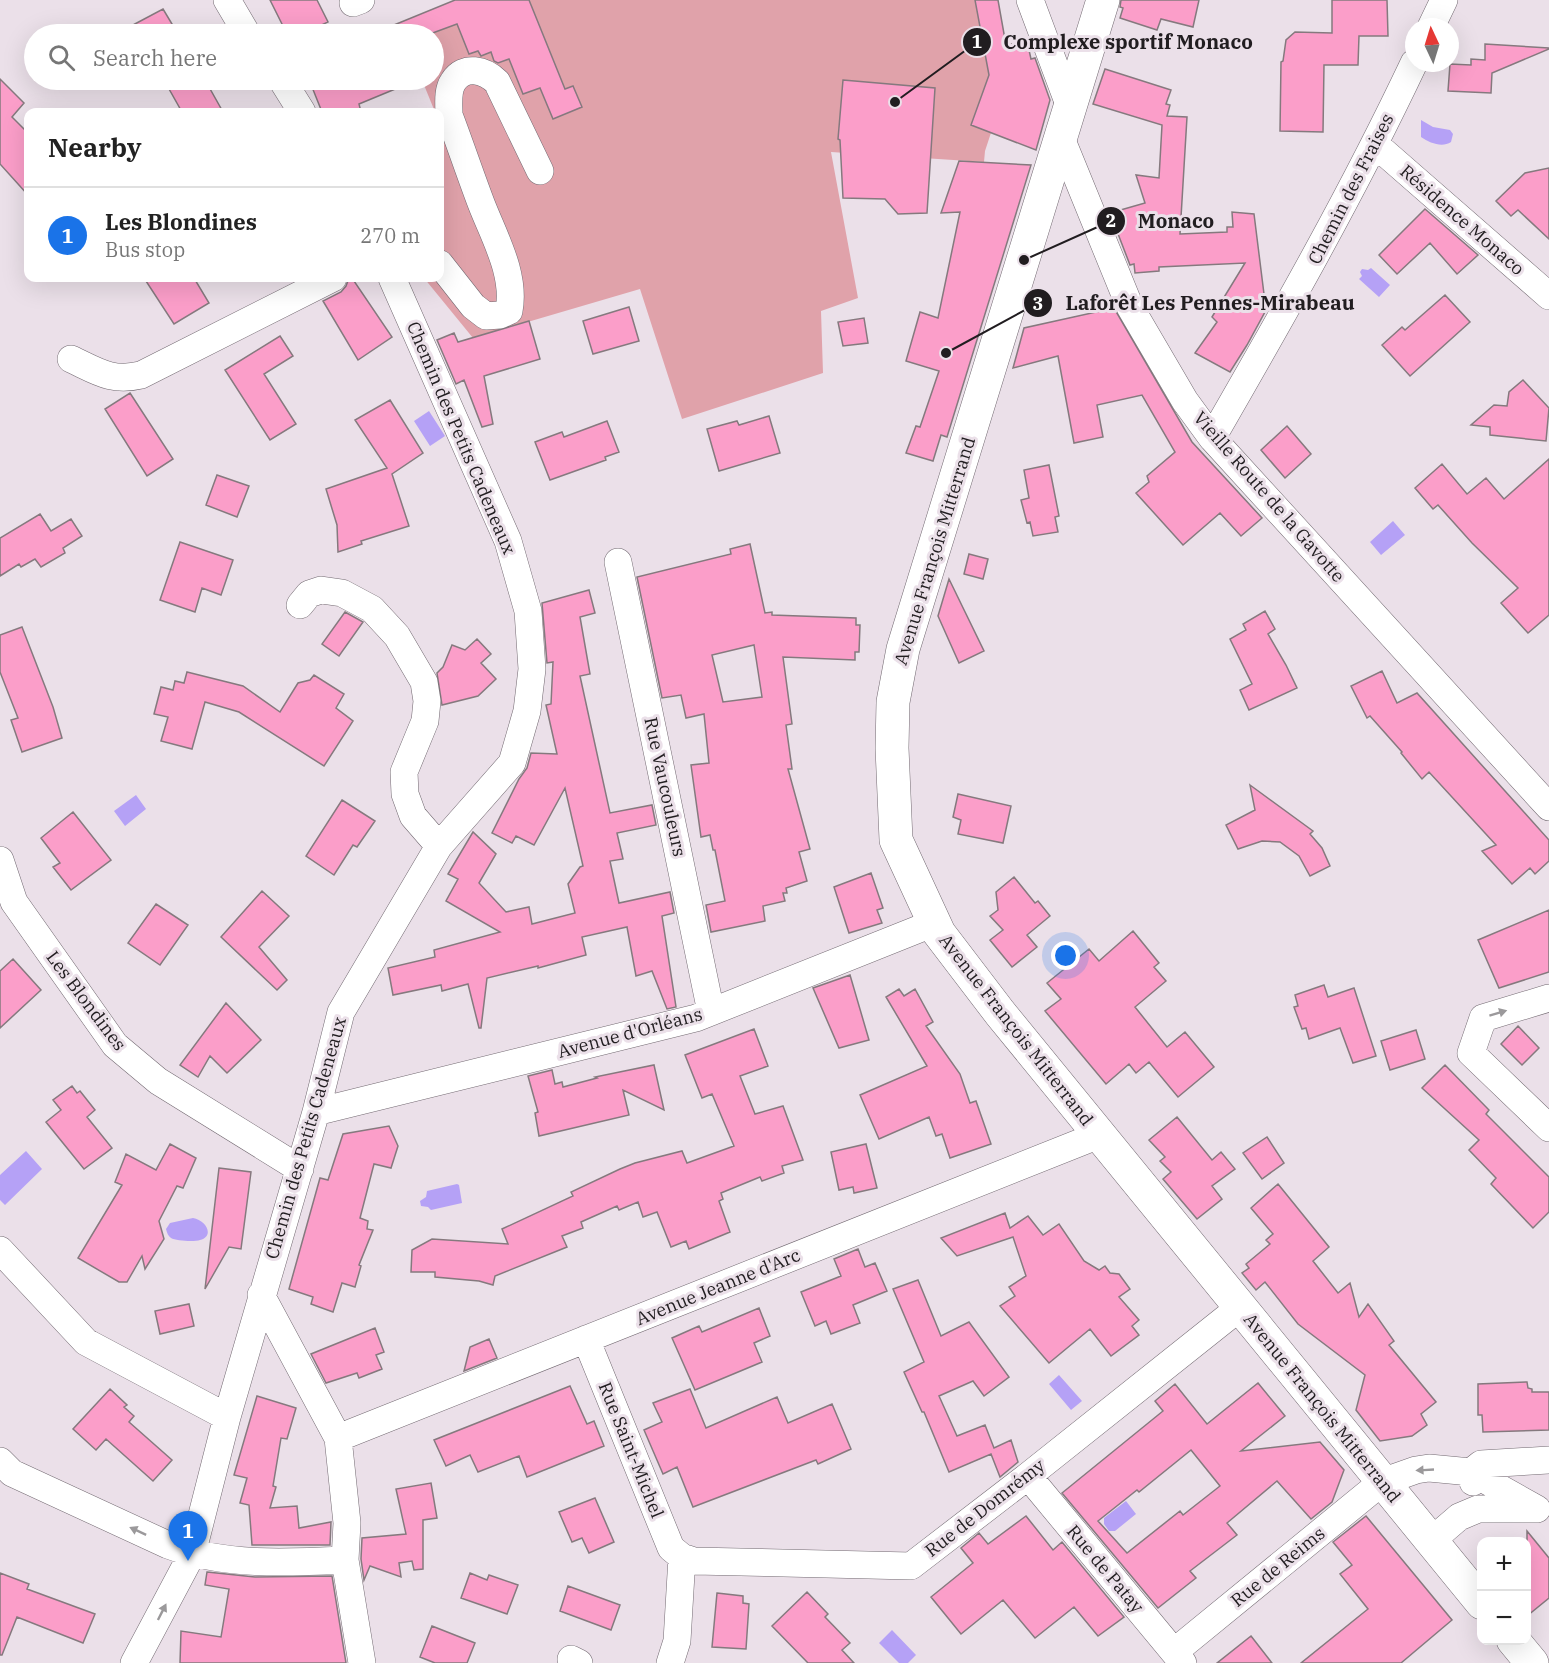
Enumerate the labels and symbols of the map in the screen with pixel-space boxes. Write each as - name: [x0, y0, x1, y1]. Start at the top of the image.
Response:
- north arrow: [1405, 18, 1459, 72]
- callout: Complexe sportif Monaco: [962, 23, 1265, 61]
- text: Complexe sportif Monaco: [1003, 28, 1253, 55]
- text: 1: [972, 30, 983, 53]
- street label: Chemin des Fraises: [1303, 110, 1399, 268]
- street label: Résidence Monaco: [1395, 159, 1529, 280]
- callout: Monaco: [1096, 202, 1226, 240]
- text: Monaco: [1138, 207, 1214, 234]
- text: 2: [1106, 209, 1116, 232]
- callout: Laforêt Les Pennes-Mirabeau: [1023, 284, 1366, 322]
- text: Laforêt Les Pennes-Mirabeau: [1065, 289, 1355, 316]
- text: 3: [1033, 292, 1043, 315]
- street label: Chemin des Petits Cadeneaux: [402, 318, 521, 558]
- street label: Vieille Route de la Gavotte: [1189, 406, 1350, 587]
- street label: Avenue François Mitterrand: [889, 434, 980, 668]
- street label: Rue Vaucouleurs: [639, 715, 691, 859]
- street label: Avenue François Mitterrand: [934, 929, 1099, 1130]
- your location: [1051, 941, 1080, 970]
- street label: Les Blondines: [41, 946, 131, 1055]
- street label: Avenue d'Orléans: [555, 1002, 705, 1063]
- one-way arrow: [1489, 1008, 1507, 1017]
- street label: Chemin des Petits Cadeneaux: [260, 1014, 351, 1262]
- street label: Avenue Jeanne d'Arc: [632, 1243, 803, 1330]
- street label: Avenue François Mitterrand: [1239, 1308, 1406, 1507]
- street label: Rue Saint-Michel: [594, 1378, 669, 1521]
- street label: Rue de Domrémy: [920, 1453, 1050, 1562]
- one-way arrow: [1415, 1465, 1434, 1474]
- pin: 1: [168, 1512, 207, 1561]
- street label: Rue de Patay: [1062, 1520, 1149, 1618]
- street label: Rue de Reims: [1226, 1522, 1330, 1612]
- one-way arrow: [130, 1526, 147, 1535]
- one-way arrow: [157, 1603, 167, 1620]

